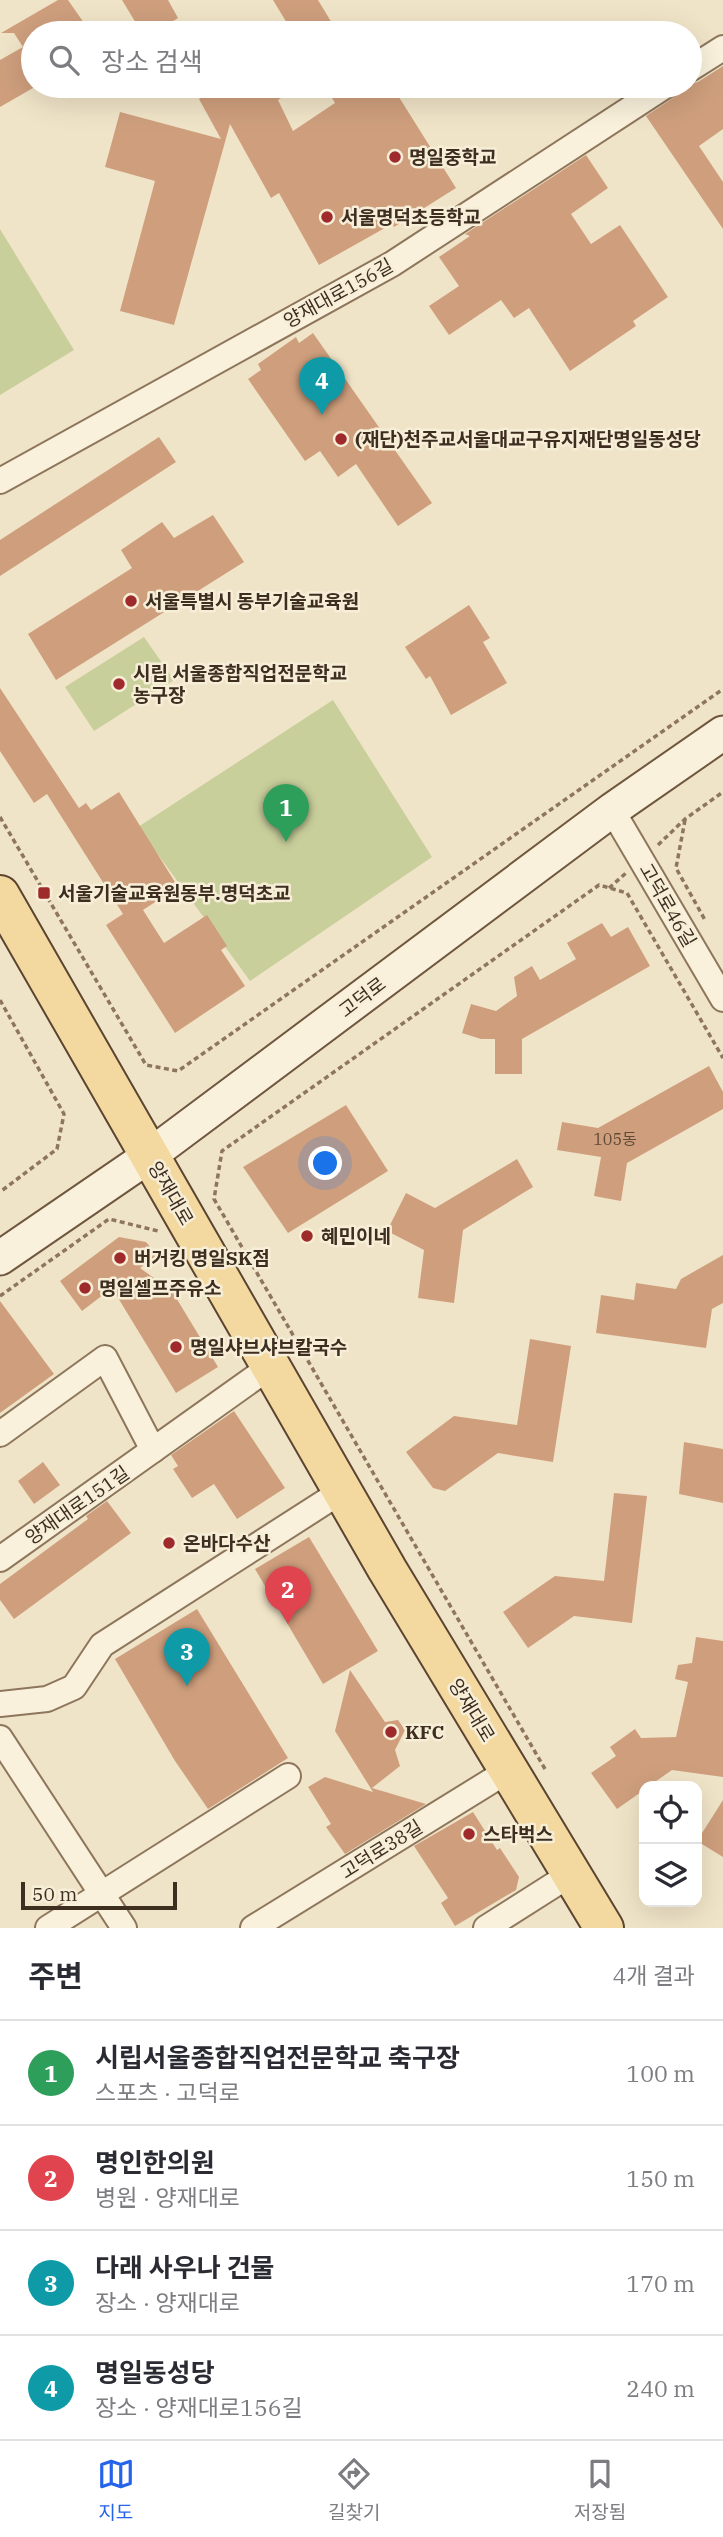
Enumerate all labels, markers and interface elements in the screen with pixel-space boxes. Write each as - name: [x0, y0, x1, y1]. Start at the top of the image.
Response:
- search box: [21, 21, 702, 98]
- icon: search: [45, 41, 83, 79]
- text: 장소 검색: [101, 44, 203, 78]
- place label: 명일중학교: [409, 145, 496, 169]
- marker: 명일중학교: [387, 149, 403, 165]
- place label: 서울명덕초등학교: [341, 205, 481, 229]
- marker: 서울명덕초등학교: [319, 209, 335, 225]
- street label: 양재대로156길: [279, 253, 397, 333]
- pin: 4: [299, 357, 345, 415]
- place label: (재단)천주교서울대교구유지재단명일동성당: [355, 427, 701, 451]
- marker: (재단)천주교서울대교구유지재단명일동성당: [333, 431, 349, 447]
- place label: 서울특별시 동부기술교육원: [145, 589, 359, 613]
- marker: 서울특별시 동부기술교육원: [123, 593, 139, 609]
- place label: 시립 서울종합직업전문학교 농구장: [133, 661, 347, 707]
- marker: 시립 서울종합직업전문학교 농구장: [111, 676, 127, 692]
- pin: 1: [263, 784, 309, 842]
- street label: 고덕로46길: [634, 859, 702, 951]
- place label: 서울기술교육원동부.명덕초교: [58, 881, 291, 905]
- marker: 서울기술교육원동부.명덕초교: [36, 885, 52, 901]
- street label: 고덕로: [334, 972, 390, 1022]
- house number: 105동: [593, 1129, 637, 1149]
- your location: [308, 1146, 342, 1180]
- street label: 양재대로: [143, 1157, 199, 1229]
- place label: 혜민이네: [321, 1224, 391, 1248]
- marker: 혜민이네: [299, 1228, 315, 1244]
- place label: 버거킹 명일SK점: [134, 1246, 270, 1270]
- marker: 버거킹 명일SK점: [112, 1250, 128, 1266]
- place label: 명일셀프주유소: [99, 1276, 221, 1300]
- marker: 명일셀프주유소: [77, 1280, 93, 1296]
- place label: 명일샤브샤브칼국수: [190, 1335, 347, 1359]
- marker: 명일샤브샤브칼국수: [168, 1339, 184, 1355]
- street label: 양재대로151길: [20, 1460, 134, 1550]
- place label: 온바다수산: [183, 1531, 271, 1555]
- marker: 온바다수산: [161, 1535, 177, 1551]
- pin: 2: [265, 1566, 311, 1624]
- pin: 3: [164, 1628, 210, 1686]
- street label: 양재대로: [444, 1674, 500, 1746]
- place label: KFC: [405, 1720, 444, 1744]
- marker: KFC: [383, 1724, 399, 1740]
- map controls: [639, 1781, 702, 1907]
- button: locate: [639, 1781, 702, 1844]
- street label: 고덕로38길: [335, 1814, 427, 1884]
- place label: 스타벅스: [483, 1822, 553, 1846]
- marker: 스타벅스: [461, 1826, 477, 1842]
- button: layers: [639, 1844, 702, 1907]
- scale bar: [21, 1879, 177, 1911]
- text: 50 m: [32, 1882, 77, 1906]
- text: 주변: [28, 1956, 83, 1995]
- text: 4개 결과: [612, 1960, 695, 1990]
- text: 시립서울종합직업전문학교 축구장: [95, 2040, 460, 2074]
- text: 1: [44, 2058, 58, 2088]
- text: 100 m: [626, 2058, 695, 2088]
- text: 스포츠 · 고덕로: [95, 2077, 240, 2107]
- text: 명인한의원: [95, 2145, 215, 2179]
- text: 2: [44, 2163, 58, 2193]
- text: 150 m: [626, 2163, 695, 2193]
- text: 병원 · 양재대로: [95, 2182, 240, 2212]
- text: 다래 사우나 건물: [95, 2250, 275, 2284]
- text: 3: [44, 2268, 58, 2298]
- text: 170 m: [626, 2268, 695, 2298]
- text: 장소 · 양재대로: [95, 2287, 240, 2317]
- text: 명일동성당: [95, 2355, 215, 2389]
- text: 4: [44, 2373, 58, 2403]
- text: 240 m: [626, 2373, 695, 2403]
- text: 장소 · 양재대로156길: [95, 2392, 303, 2422]
- tab: 지도: [97, 2455, 135, 2524]
- tab: 길찾기: [328, 2455, 380, 2524]
- tab: 저장됨: [574, 2455, 626, 2524]

